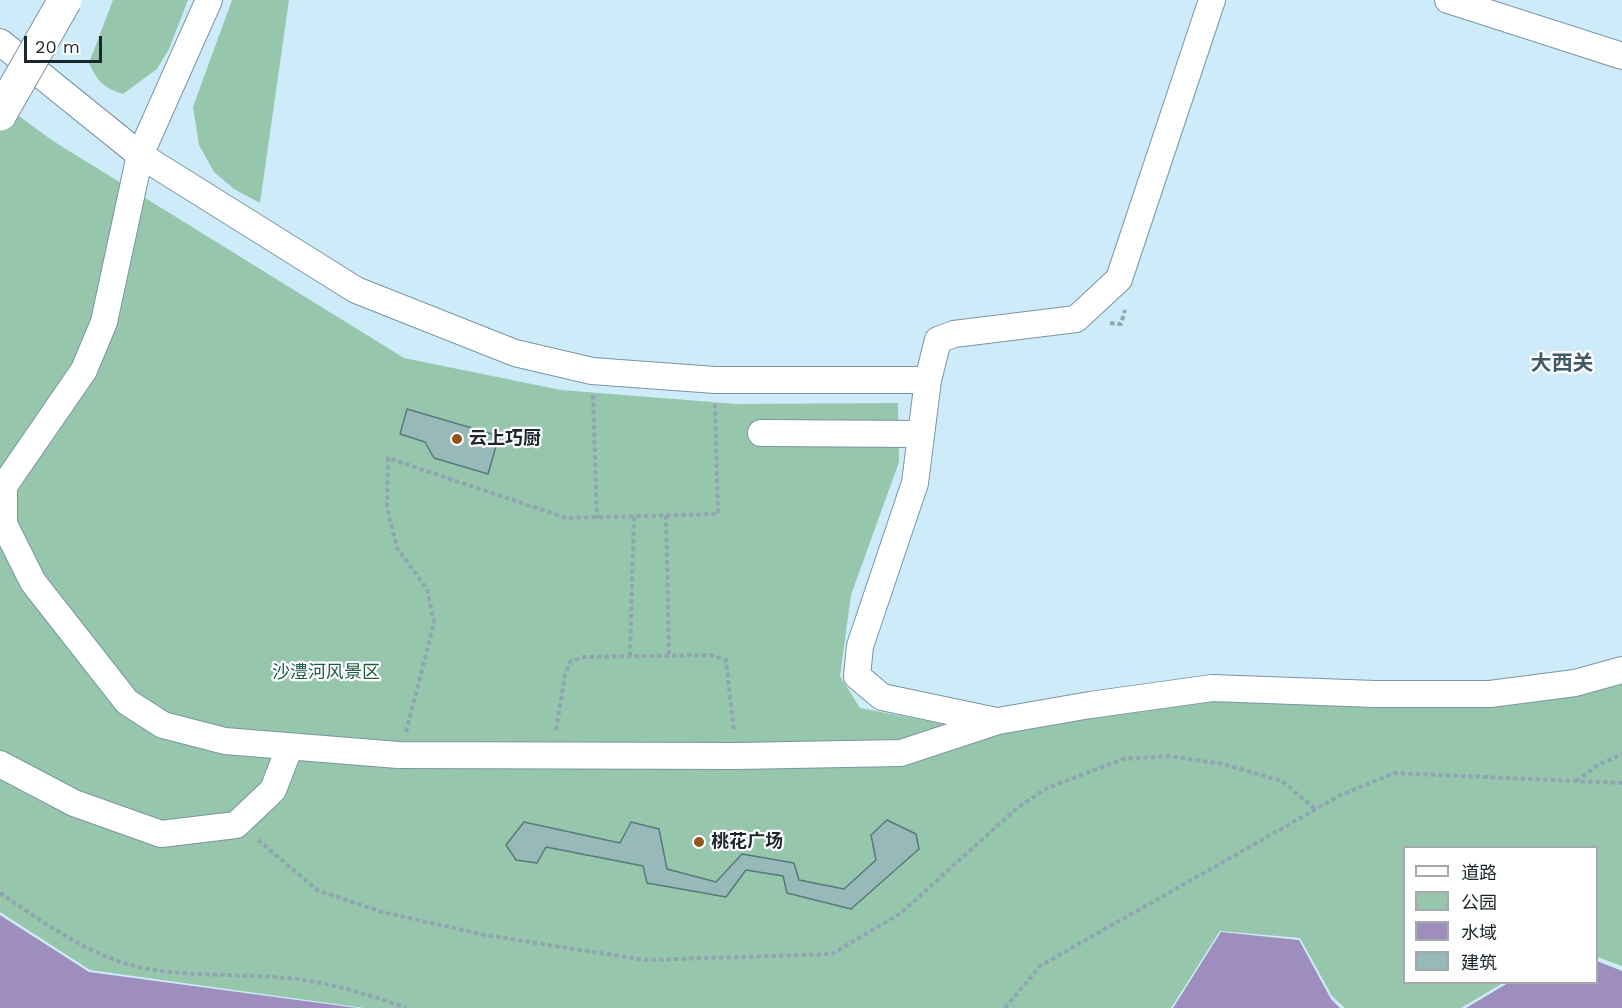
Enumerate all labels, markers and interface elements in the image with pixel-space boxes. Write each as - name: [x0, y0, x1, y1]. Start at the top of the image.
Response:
- scale bar: [27, 24, 105, 62]
- text: 20 m: [35, 36, 80, 57]
- district label: 大西关: [1531, 351, 1593, 377]
- place label: 云上巧厨: [469, 428, 541, 450]
- marker: 云上巧厨: [450, 432, 464, 446]
- park label: 沙澧河风景区: [272, 662, 380, 684]
- place label: 桃花广场: [711, 831, 783, 853]
- marker: 桃花广场: [692, 835, 706, 849]
- legend: [1403, 846, 1598, 984]
- text: 道路: [1461, 862, 1497, 883]
- text: 公园: [1461, 892, 1497, 913]
- text: 水域: [1461, 922, 1497, 943]
- text: 建筑: [1461, 952, 1497, 973]

